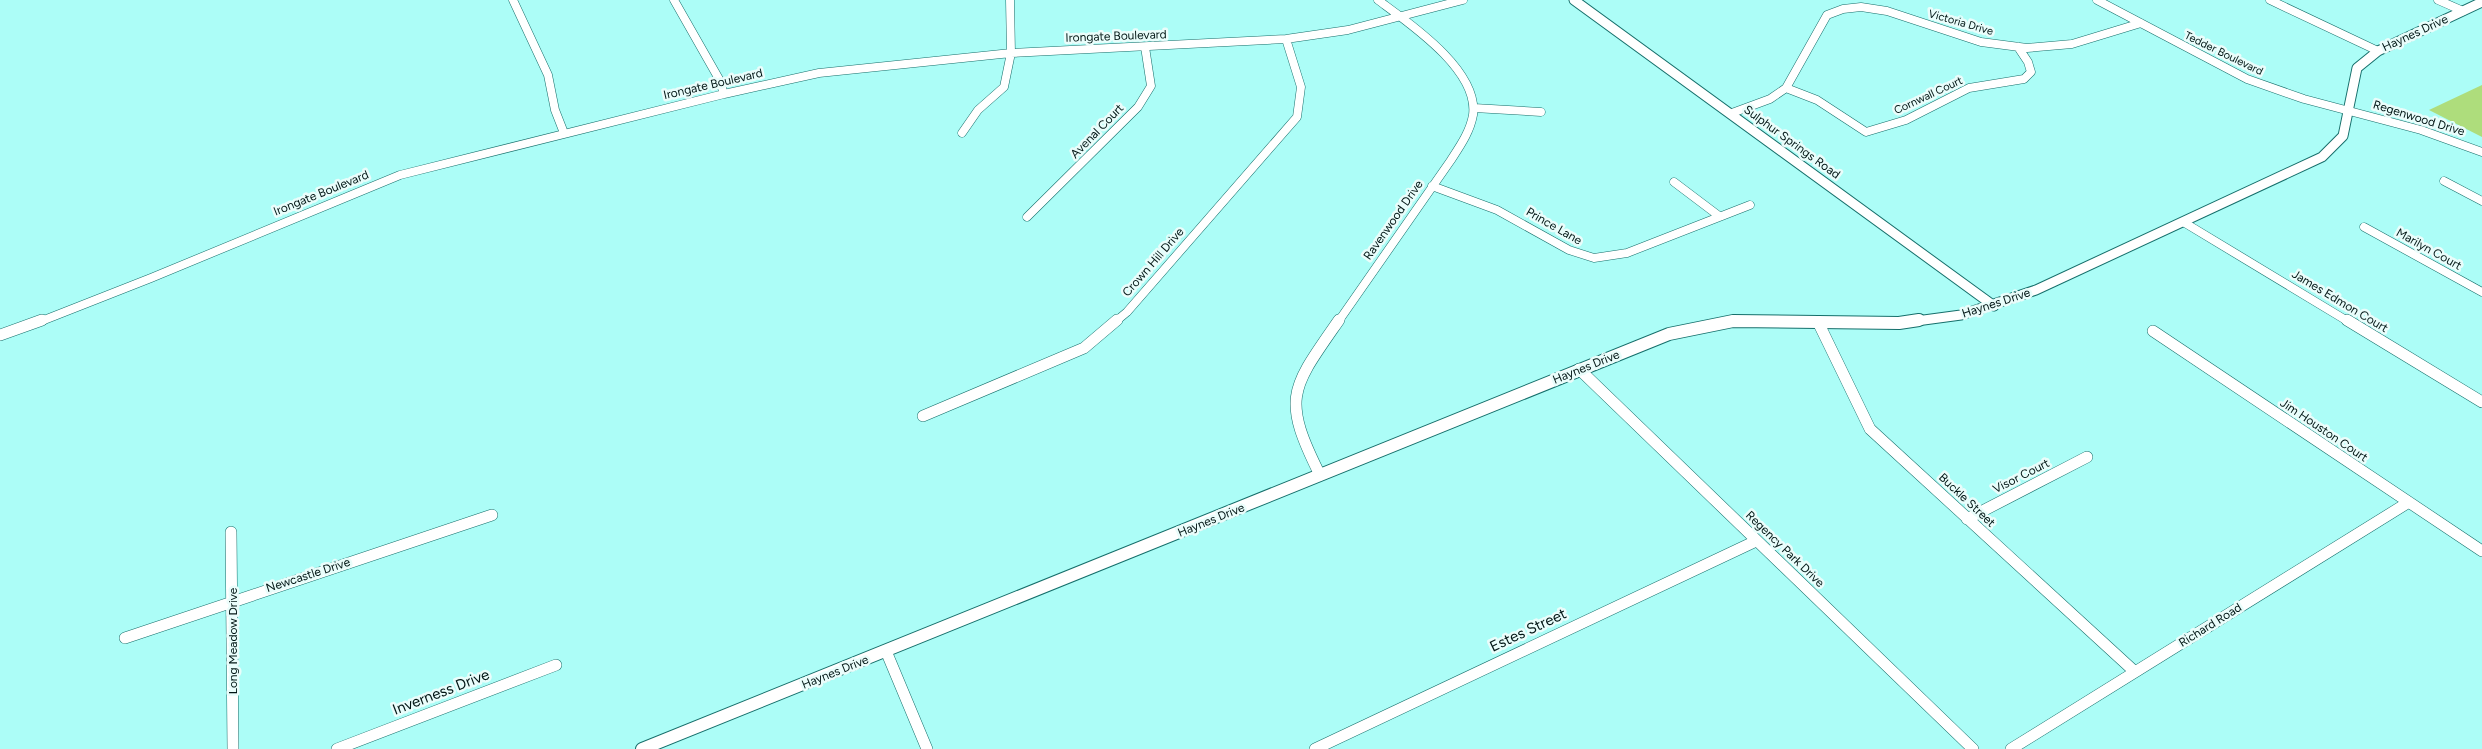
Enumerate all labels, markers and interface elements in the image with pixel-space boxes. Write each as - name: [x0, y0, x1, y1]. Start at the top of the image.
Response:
- street label: Victoria Drive: [1927, 7, 1995, 38]
- street label: Haynes Drive: [2380, 11, 2450, 54]
- street label: Irongate Boulevard: [1065, 27, 1167, 45]
- street label: Tedder Boulevard: [2182, 29, 2265, 78]
- street label: Irongate Boulevard: [662, 66, 764, 102]
- street label: Cornwall Court: [1892, 74, 1965, 117]
- street label: Regenwood Drive: [2371, 97, 2467, 139]
- street label: Avenal Court: [1068, 101, 1127, 161]
- street label: Sulphur Springs Road: [1741, 102, 1843, 182]
- street label: Irongate Boulevard: [271, 168, 371, 218]
- street label: Ravenwood Drive: [1360, 177, 1426, 262]
- street label: Prince Lane: [1524, 204, 1585, 248]
- street label: Crown Hill Drive: [1119, 224, 1187, 299]
- street label: Marilyn Court: [2394, 225, 2465, 273]
- street label: James Edmon Court: [2289, 267, 2391, 335]
- street label: Haynes Drive: [1960, 285, 2032, 321]
- street label: Haynes Drive: [1550, 347, 1622, 387]
- street label: Jim Houston Court: [2278, 396, 2371, 465]
- street label: Visor Court: [1990, 456, 2052, 496]
- street label: Buckle Street: [1936, 470, 1998, 530]
- street label: Haynes Drive: [1175, 500, 1247, 540]
- street label: Regency Park Drive: [1743, 508, 1827, 590]
- street label: Newcastle Drive: [264, 555, 352, 595]
- street label: Long Meadow Drive: [226, 587, 240, 694]
- street label: Richard Road: [2176, 600, 2244, 650]
- street label: Estes Street: [1487, 604, 1569, 656]
- street label: Haynes Drive: [799, 652, 871, 692]
- street label: Inverness Drive: [390, 665, 492, 719]

